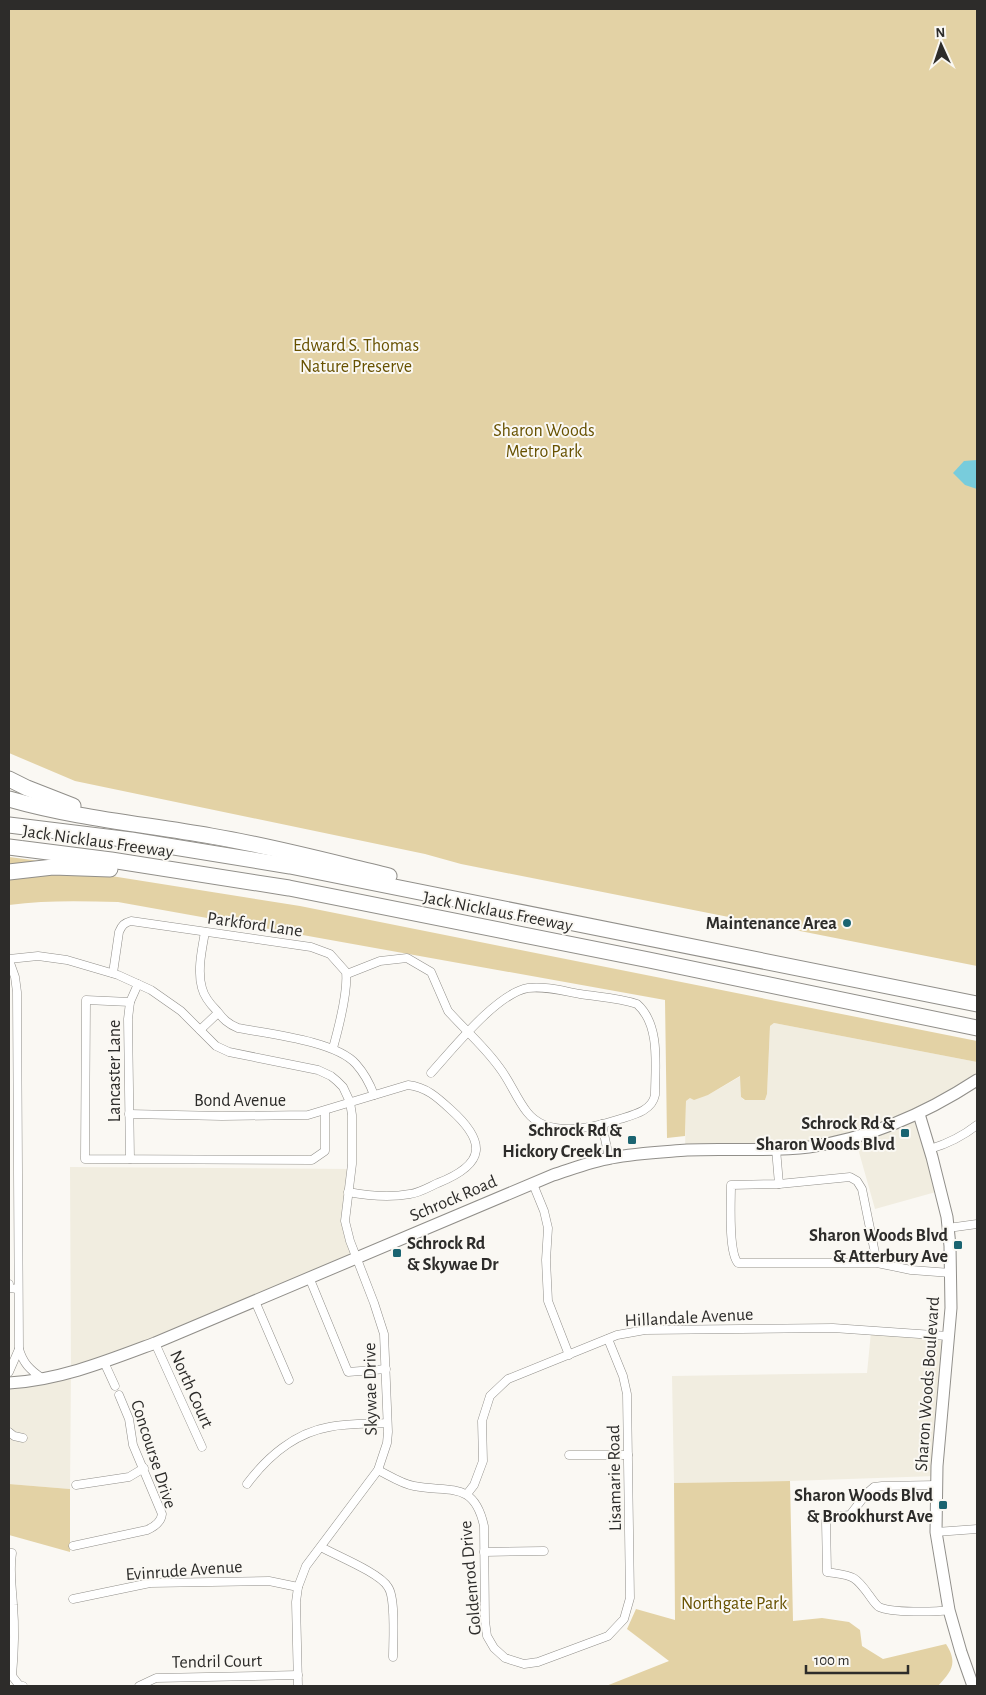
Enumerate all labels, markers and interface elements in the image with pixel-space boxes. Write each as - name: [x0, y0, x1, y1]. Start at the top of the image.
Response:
- north arrow: [916, 20, 966, 70]
- text: N: [935, 26, 946, 40]
- park label: Edward S. Thomas Nature Preserve: [293, 337, 419, 376]
- park label: Sharon Woods Metro Park: [493, 422, 595, 461]
- street label: Jack Nicklaus Freeway: [21, 822, 175, 862]
- street label: Jack Nicklaus Freeway: [421, 889, 575, 935]
- street label: Parkford Lane: [206, 909, 304, 941]
- place label: Maintenance Area: [706, 915, 837, 933]
- marker: Maintenance Area: [841, 917, 853, 929]
- street label: Lancaster Lane: [106, 1020, 124, 1122]
- street label: Bond Avenue: [194, 1092, 286, 1110]
- place label: Schrock Rd & Sharon Woods Blvd: [756, 1115, 896, 1154]
- place label: Schrock Rd & Hickory Creek Ln: [502, 1122, 622, 1161]
- marker: Schrock Rd & Sharon Woods Blvd: [899, 1127, 911, 1139]
- marker: Schrock Rd & Hickory Creek Ln: [626, 1134, 638, 1146]
- street label: Schrock Road: [407, 1173, 500, 1225]
- place label: Sharon Woods Blvd & Atterbury Ave: [809, 1227, 949, 1266]
- place label: Schrock Rd & Skywae Dr: [407, 1235, 499, 1274]
- marker: Sharon Woods Blvd & Atterbury Ave: [952, 1239, 964, 1251]
- marker: Schrock Rd & Skywae Dr: [391, 1247, 403, 1259]
- street label: Sharon Woods Boulevard: [913, 1296, 943, 1472]
- street label: Hillandale Avenue: [624, 1306, 754, 1330]
- street label: Skywae Drive: [361, 1342, 381, 1436]
- street label: North Court: [166, 1348, 216, 1431]
- street label: Concourse Drive: [127, 1398, 179, 1511]
- street label: Lisamarie Road: [605, 1425, 625, 1531]
- place label: Sharon Woods Blvd & Brookhurst Ave: [794, 1487, 934, 1526]
- marker: Sharon Woods Blvd & Brookhurst Ave: [937, 1499, 949, 1511]
- street label: Goldenrod Drive: [457, 1520, 485, 1636]
- street label: Evinrude Avenue: [125, 1558, 243, 1584]
- park label: Northgate Park: [681, 1595, 788, 1613]
- scale bar: [806, 1642, 908, 1674]
- street label: Tendril Court: [172, 1652, 263, 1672]
- text: 100 m: [814, 1653, 849, 1668]

